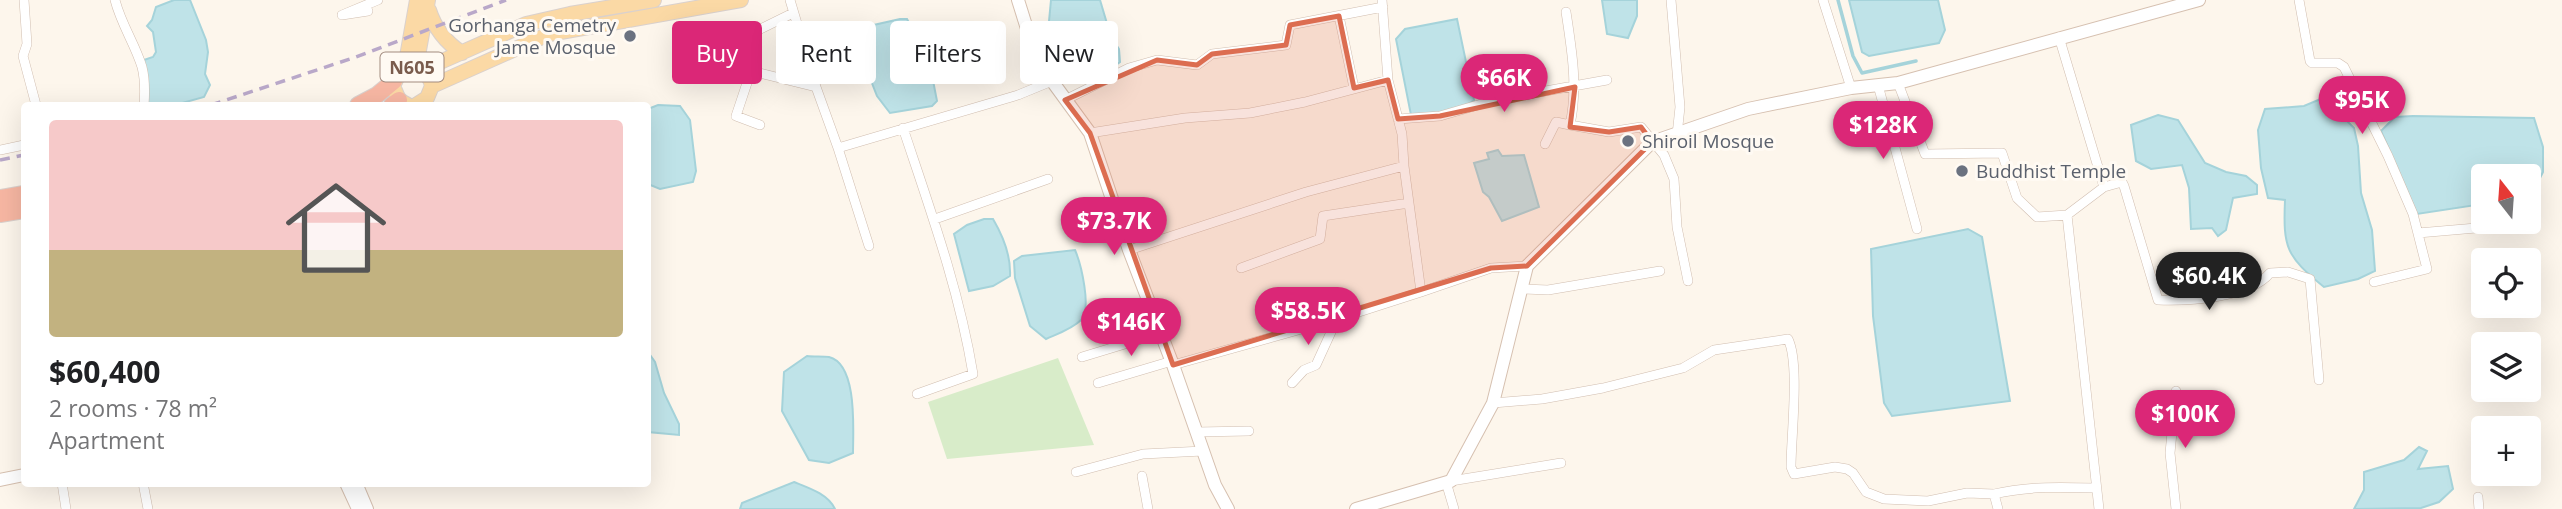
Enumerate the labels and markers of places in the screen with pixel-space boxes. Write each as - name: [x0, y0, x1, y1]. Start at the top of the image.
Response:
- place label: Gorhanga Cemetry Jame Mosque: [448, 12, 616, 60]
- marker: Gorhanga Cemetry Jame Mosque: [622, 28, 638, 44]
- pin: $66K: [1463, 54, 1545, 114]
- pin: $95K: [2321, 76, 2403, 136]
- pin: $128K: [1834, 102, 1932, 161]
- place label: Shiroil Mosque: [1642, 128, 1774, 154]
- marker: Shiroil Mosque: [1620, 133, 1636, 149]
- place label: Buddhist Temple: [1976, 158, 2126, 184]
- marker: Buddhist Temple: [1954, 163, 1970, 179]
- pin: $73.7K: [1057, 198, 1171, 257]
- pin: $60.4K: [2152, 252, 2266, 312]
- pin: $58.5K: [1251, 288, 1365, 347]
- pin: $146K: [1082, 298, 1180, 358]
- pin: $100K: [2136, 391, 2234, 450]

